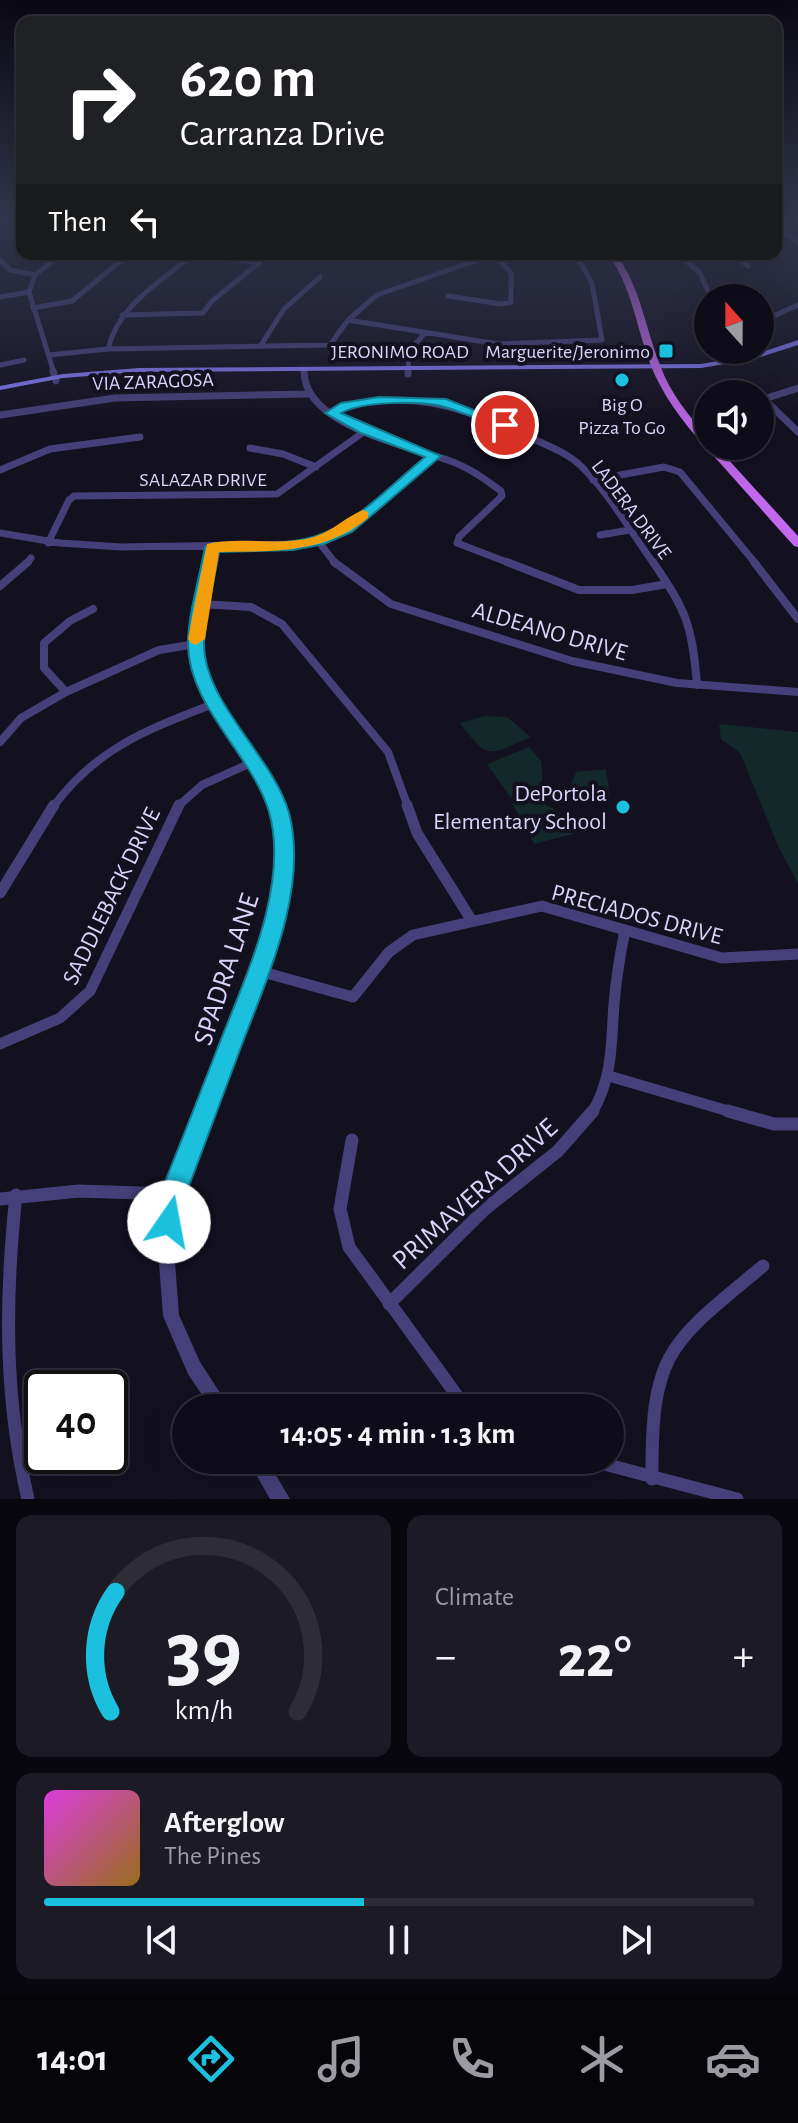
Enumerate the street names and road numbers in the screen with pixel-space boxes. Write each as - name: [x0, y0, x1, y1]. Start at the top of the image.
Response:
- street label: JERONIMO ROAD: [331, 342, 469, 362]
- street label: VIA ZARAGOSA: [92, 370, 215, 394]
- street label: LADERA DRIVE: [588, 456, 675, 563]
- street label: SALAZAR DRIVE: [139, 470, 267, 490]
- street label: ALDEANO DRIVE: [470, 598, 630, 666]
- street label: SADDLEBACK DRIVE: [59, 804, 165, 989]
- street label: PRECIADOS DRIVE: [549, 881, 725, 949]
- street label: SPADRA LANE: [189, 890, 265, 1049]
- street label: PRIMAVERA DRIVE: [388, 1114, 563, 1275]

